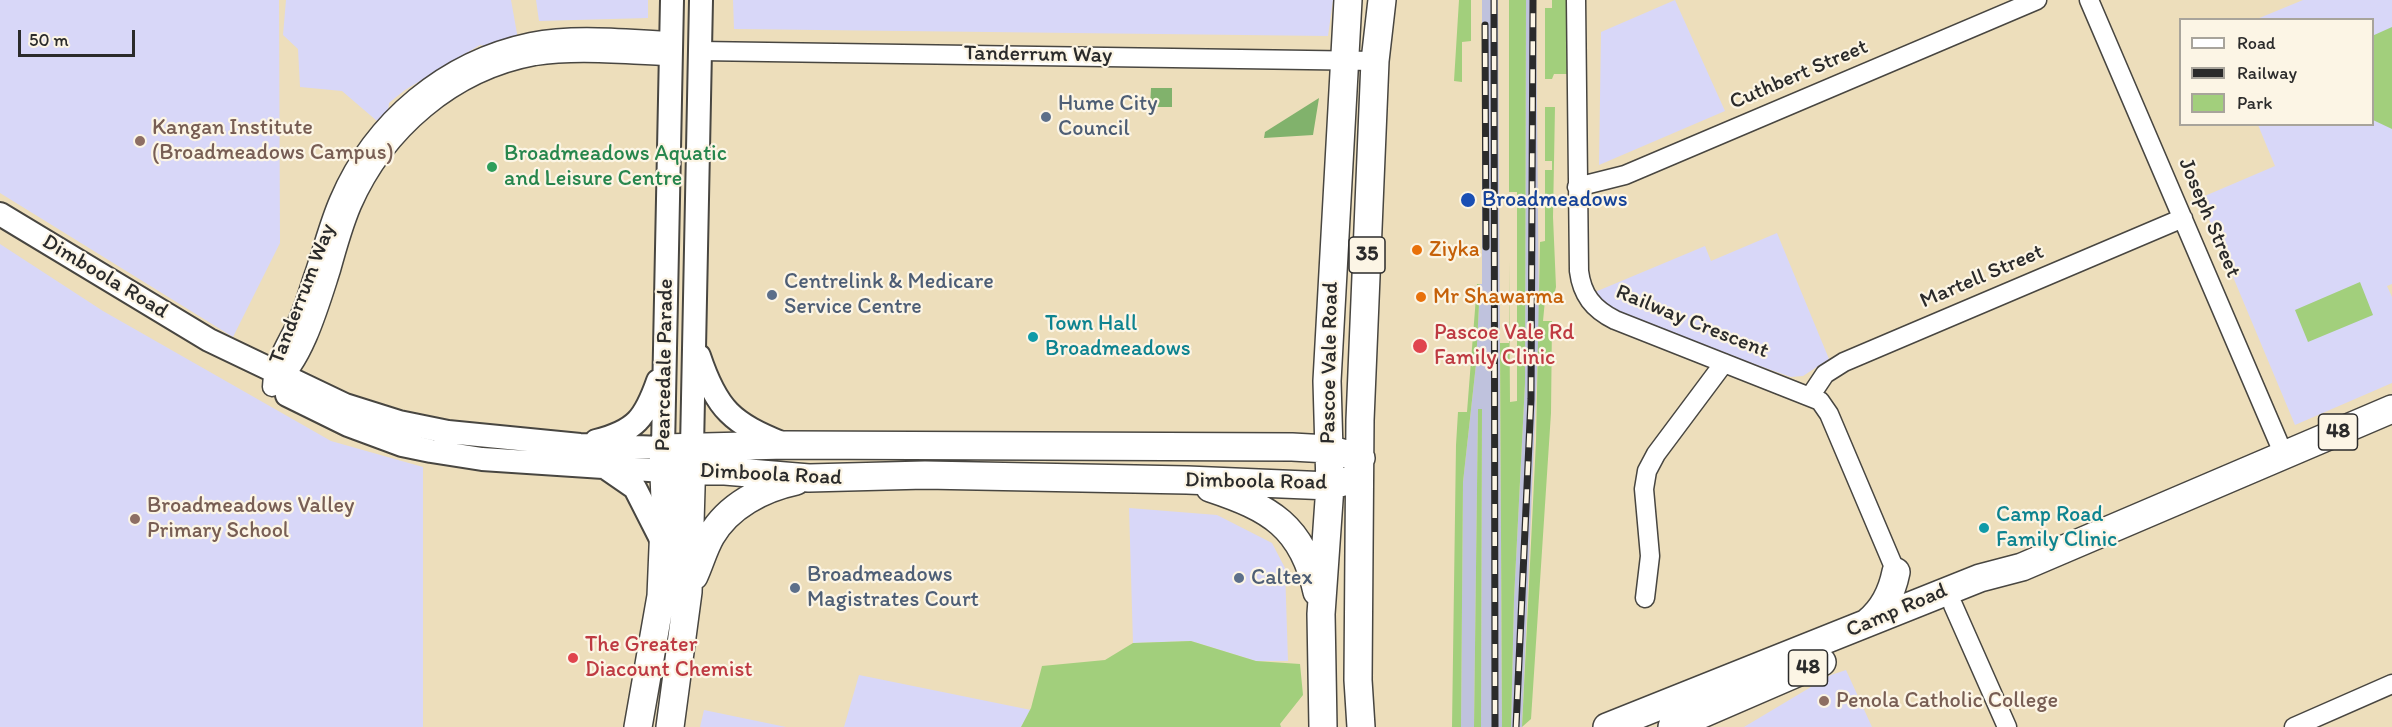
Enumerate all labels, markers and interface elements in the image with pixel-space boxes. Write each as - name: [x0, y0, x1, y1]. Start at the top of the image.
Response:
- scale bar: [21, 18, 138, 56]
- legend: [2179, 18, 2374, 126]
- text: 50 m: [29, 29, 69, 51]
- text: Road: [2237, 32, 2276, 54]
- street label: Cuthbert Street: [1726, 34, 1872, 116]
- street label: Tanderrum Way: [964, 41, 1112, 69]
- text: Railway: [2237, 62, 2297, 84]
- place label: Hume City Council: [1058, 91, 1158, 142]
- text: Park: [2237, 92, 2272, 114]
- marker: Hume City Council: [1039, 110, 1053, 124]
- place label: Kangan Institute (Broadmeadows Campus): [152, 115, 394, 166]
- marker: Kangan Institute (Broadmeadows Campus): [133, 134, 147, 148]
- place label: Broadmeadows Aquatic and Leisure Centre: [504, 141, 727, 192]
- street label: Joseph Street: [2172, 154, 2246, 282]
- marker: Broadmeadows Aquatic and Leisure Centre: [485, 160, 499, 174]
- place label: Broadmeadows: [1482, 187, 1628, 213]
- marker: Broadmeadows: [1459, 191, 1477, 209]
- street label: Tanderrum Way: [264, 220, 342, 368]
- street label: Dimboola Road: [37, 229, 173, 325]
- road number: 35: [1349, 237, 1385, 273]
- place label: Ziyka: [1429, 237, 1480, 263]
- street label: Martell Street: [1916, 239, 2048, 315]
- marker: Ziyka: [1410, 243, 1424, 257]
- place label: Centrelink & Medicare Service Centre: [784, 269, 994, 320]
- street label: Pearcedale Parade: [650, 278, 680, 452]
- street label: Railway Crescent: [1612, 279, 1772, 365]
- street label: Pascoe Vale Road: [1315, 282, 1345, 444]
- place label: Mr Shawarma: [1433, 284, 1564, 310]
- marker: Centrelink & Medicare Service Centre: [765, 288, 779, 302]
- marker: Mr Shawarma: [1414, 290, 1428, 304]
- place label: Town Hall Broadmeadows: [1045, 311, 1191, 362]
- place label: Pascoe Vale Rd Family Clinic: [1434, 320, 1574, 372]
- marker: Town Hall Broadmeadows: [1026, 330, 1040, 344]
- marker: Pascoe Vale Rd Family Clinic: [1411, 337, 1429, 355]
- road number: 48: [2318, 414, 2358, 450]
- street label: Dimboola Road: [699, 458, 843, 492]
- street label: Dimboola Road: [1185, 468, 1327, 496]
- place label: Broadmeadows Valley Primary School: [147, 493, 354, 544]
- place label: Camp Road Family Clinic: [1996, 502, 2117, 554]
- marker: Broadmeadows Valley Primary School: [128, 512, 142, 526]
- marker: Camp Road Family Clinic: [1977, 521, 1991, 535]
- place label: Broadmeadows Magistrates Court: [807, 562, 979, 614]
- place label: Caltex: [1251, 565, 1312, 591]
- marker: Caltex: [1232, 571, 1246, 585]
- street label: Camp Road: [1842, 578, 1952, 644]
- marker: Broadmeadows Magistrates Court: [788, 581, 802, 595]
- place label: The Greater Diacount Chemist: [585, 632, 753, 684]
- road number: 48: [1788, 650, 1828, 686]
- marker: The Greater Diacount Chemist: [566, 651, 580, 665]
- place label: Penola Catholic College: [1836, 688, 2058, 714]
- marker: Penola Catholic College: [1817, 694, 1831, 708]

